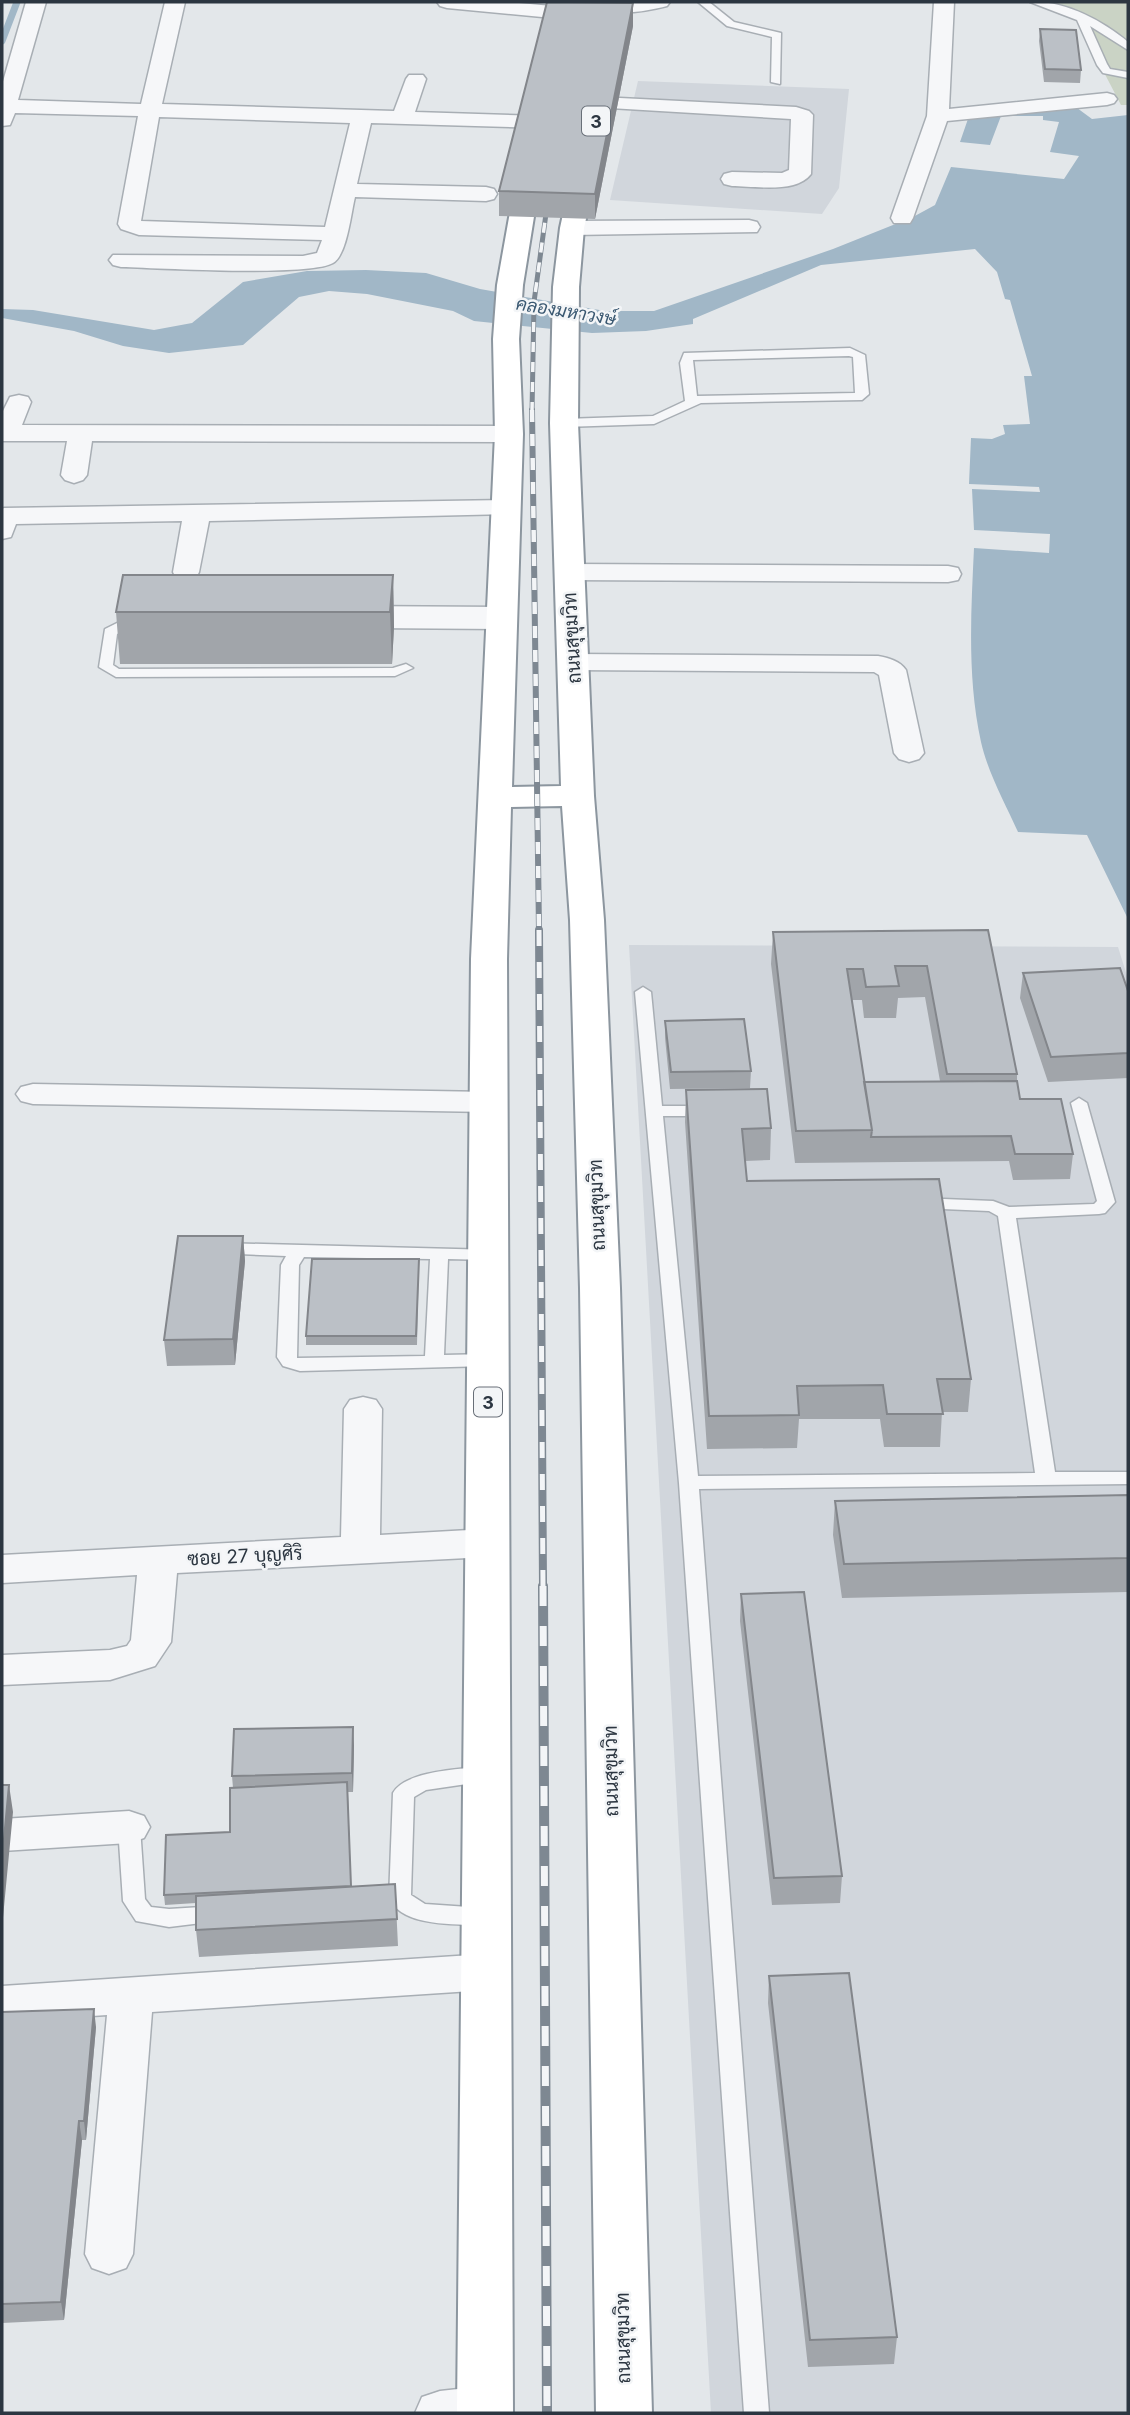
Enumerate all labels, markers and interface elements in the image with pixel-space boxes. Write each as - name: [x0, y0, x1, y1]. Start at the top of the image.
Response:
- road number: 3: [582, 106, 610, 136]
- water label: คลองมหาวงษ์: [515, 291, 620, 330]
- street label: ถนนสุขุมวิท: [558, 592, 587, 684]
- street label: ถนนสุขุมวิท: [584, 1159, 611, 1251]
- road number: 3: [474, 1387, 502, 1416]
- street label: ซอย 27 บุญศิริ: [187, 1541, 303, 1572]
- street label: ถนนสุขุมวิท: [599, 1725, 624, 1817]
- street label: ถนนสุขุมวิท: [611, 2292, 636, 2384]

